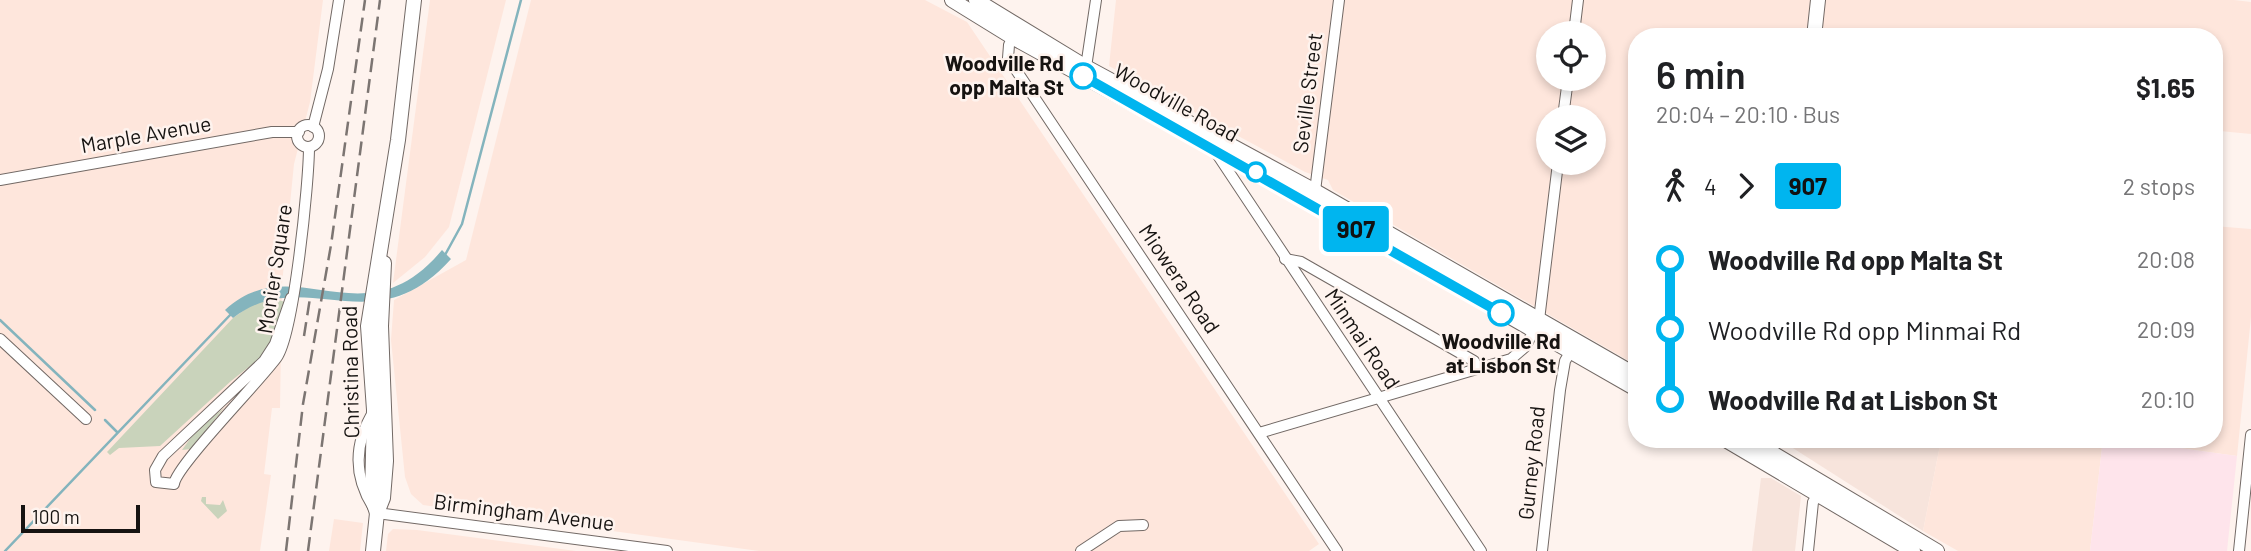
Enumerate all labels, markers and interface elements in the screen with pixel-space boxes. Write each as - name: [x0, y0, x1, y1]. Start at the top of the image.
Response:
- map controls: [1536, 21, 1606, 175]
- button: locate: [1536, 21, 1606, 91]
- street label: Seville Street: [1287, 31, 1326, 154]
- place label: Woodville Rd opp Malta St: [945, 50, 1064, 99]
- text: 6 min: [1656, 51, 1746, 97]
- street label: Woodville Road: [1110, 57, 1243, 146]
- marker: Woodville Rd opp Malta St: [1070, 63, 1096, 89]
- text: $1.65: [2136, 72, 2195, 103]
- text: 20:04 – 20:10 · Bus: [1656, 100, 1840, 128]
- button: layers: [1536, 105, 1606, 175]
- street label: Marple Avenue: [79, 110, 213, 157]
- unlabelled marker: [1246, 162, 1266, 182]
- icon: walk: [1656, 167, 1694, 205]
- icon: forward: [1727, 167, 1765, 205]
- text: 907: [1789, 171, 1827, 200]
- text: 4: [1704, 172, 1717, 200]
- text: 2 stops: [2123, 172, 2195, 200]
- street label: Monier Square: [251, 202, 296, 335]
- line badge: 907: [1316, 206, 1396, 252]
- text: 907: [1337, 214, 1375, 243]
- street label: Miowera Road: [1135, 219, 1226, 338]
- text: Woodville Rd opp Malta St: [1708, 244, 2003, 275]
- text: 20:08: [2137, 245, 2195, 273]
- street label: Minmai Road: [1321, 283, 1406, 393]
- marker: Woodville Rd at Lisbon St: [1488, 300, 1514, 326]
- street label: Christina Road: [336, 305, 363, 439]
- text: Woodville Rd opp Minmai Rd: [1708, 314, 2021, 345]
- text: 20:09: [2137, 315, 2195, 343]
- place label: Woodville Rd at Lisbon St: [1441, 328, 1561, 377]
- text: Woodville Rd at Lisbon St: [1708, 384, 1998, 415]
- text: 20:10: [2141, 385, 2195, 413]
- street label: Gurney Road: [1512, 405, 1549, 521]
- street label: Birmingham Avenue: [432, 488, 616, 535]
- scale bar: [21, 502, 140, 534]
- text: 100 m: [32, 505, 80, 528]

